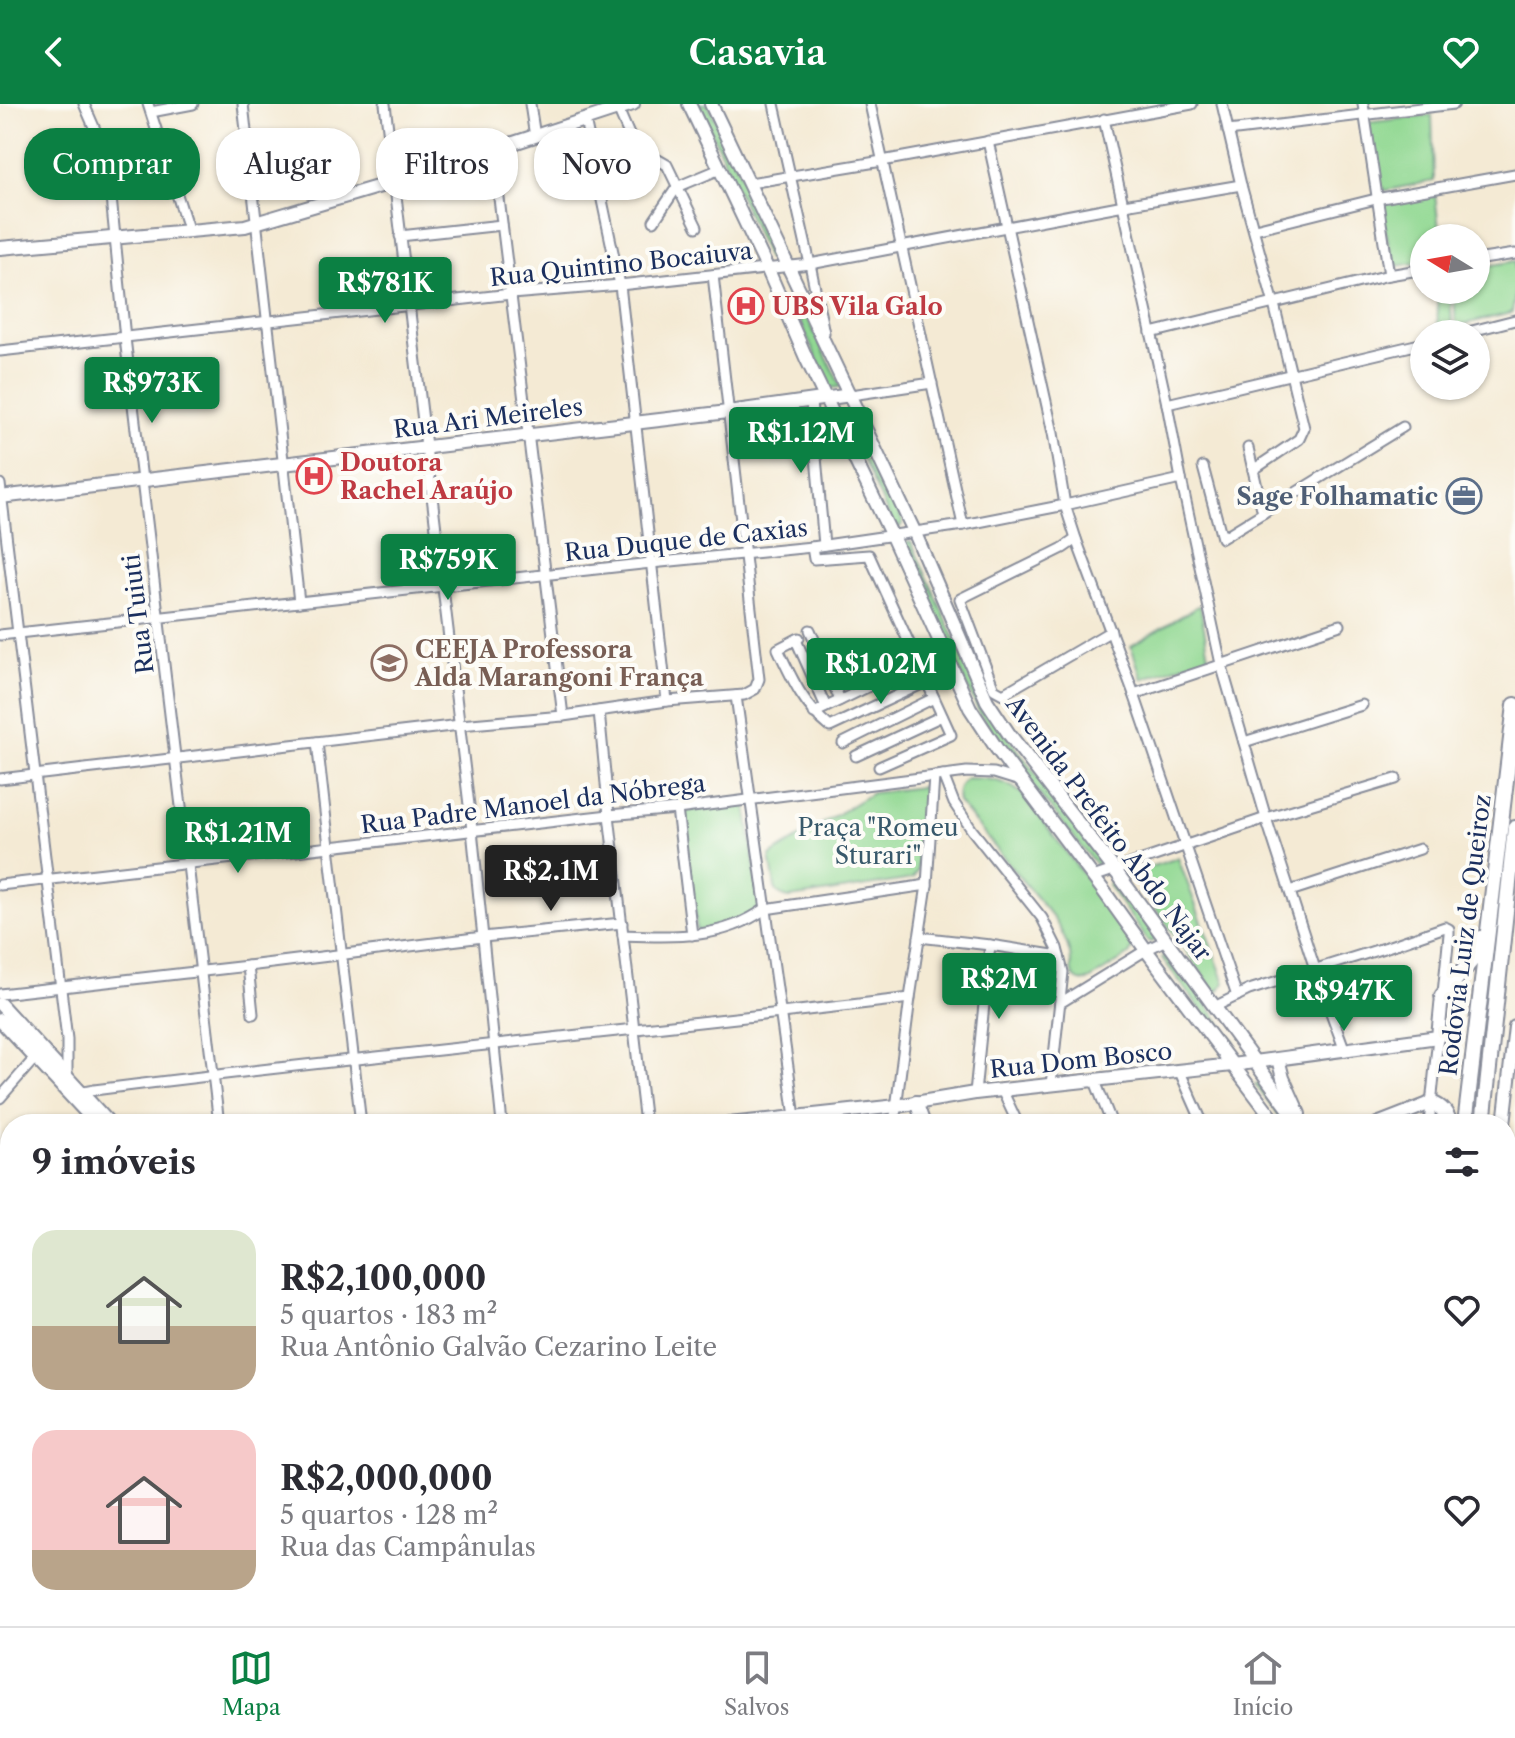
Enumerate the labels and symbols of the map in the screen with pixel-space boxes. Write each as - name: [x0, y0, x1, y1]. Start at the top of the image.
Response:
- north arrow: [1410, 224, 1490, 304]
- street label: Rua Quintino Bocaiuva: [488, 236, 754, 292]
- pin: R$781K: [320, 257, 450, 325]
- hospital icon: UBS Vila Galo: [727, 287, 765, 325]
- place label: UBS Vila Galo: [772, 292, 943, 321]
- pin: R$973K: [87, 357, 217, 425]
- street label: Rua Ari Meireles: [392, 392, 584, 444]
- pin: R$1.12M: [727, 407, 875, 475]
- place label: Doutora Rachel Araújo: [340, 448, 513, 505]
- hospital icon: Doutora Rachel Araújo: [295, 457, 333, 495]
- office icon: Sage Folhamatic: [1445, 477, 1483, 515]
- place label: Sage Folhamatic: [1236, 482, 1438, 511]
- street label: Rua Duque de Caxias: [563, 513, 809, 567]
- pin: R$759K: [383, 534, 513, 602]
- street label: Rua Tuiuti: [116, 553, 160, 675]
- place label: CEEJA Professora Alda Marangoni França: [414, 635, 705, 692]
- pin: R$1.02M: [807, 638, 955, 706]
- school or university icon: CEEJA Professora Alda Marangoni França: [370, 644, 408, 682]
- street label: Avenida Prefeito Abdo Najar: [999, 689, 1218, 966]
- street label: Rua Padre Manoel da Nóbrega: [359, 768, 707, 840]
- street label: Rodovia Luiz de Queiroz: [1433, 793, 1497, 1077]
- pin: R$1.21M: [164, 807, 312, 875]
- park label: Praça "Romeu Sturari": [797, 813, 959, 870]
- pin: R$2.1M: [486, 845, 616, 913]
- pin: R$2M: [952, 953, 1046, 1021]
- pin: R$947K: [1279, 965, 1409, 1033]
- street label: Rua Dom Bosco: [988, 1036, 1174, 1084]

